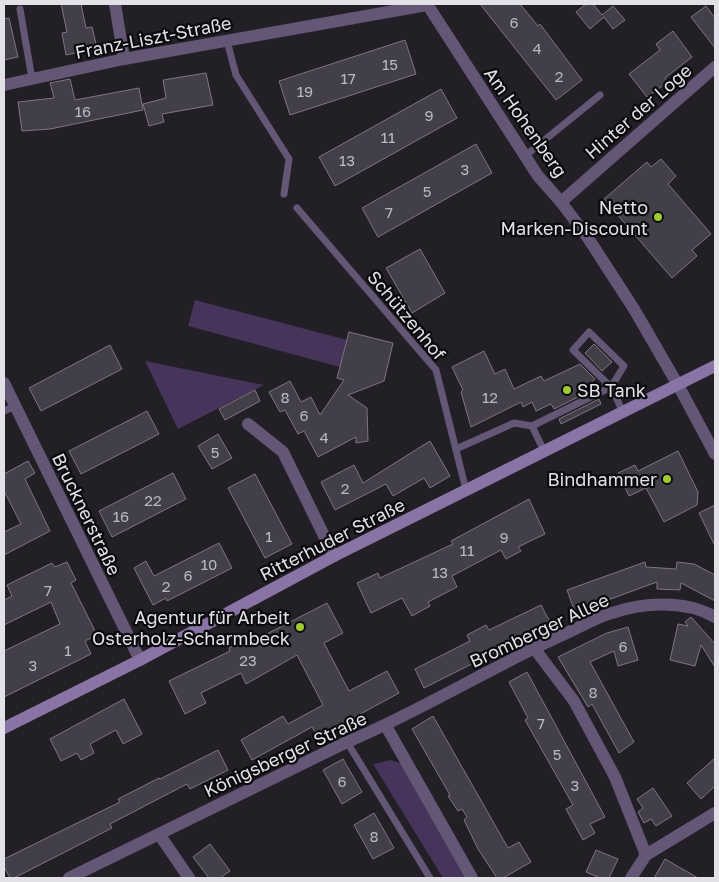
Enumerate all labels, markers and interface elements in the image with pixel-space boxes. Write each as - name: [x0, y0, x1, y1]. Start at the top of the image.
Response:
- street label: Franz-Liszt-Straße: [73, 11, 233, 63]
- house number: 6: [509, 13, 519, 31]
- house number: 4: [532, 39, 542, 57]
- house number: 15: [382, 55, 398, 73]
- street label: Hinter der Loge: [580, 59, 696, 163]
- street label: Am Hohenberg: [480, 63, 572, 181]
- house number: 2: [555, 67, 563, 85]
- house number: 17: [340, 69, 356, 87]
- house number: 19: [297, 82, 313, 100]
- house number: 16: [75, 102, 91, 120]
- house number: 9: [424, 106, 434, 124]
- house number: 11: [381, 128, 395, 146]
- house number: 13: [339, 151, 355, 169]
- house number: 3: [461, 160, 469, 178]
- house number: 5: [423, 182, 431, 200]
- place label: Netto Marken-Discount: [501, 196, 648, 239]
- house number: 7: [385, 203, 393, 221]
- marker: Netto Marken-Discount: [652, 211, 664, 223]
- street label: Schützenhof: [363, 266, 451, 364]
- place label: SB Tank: [577, 379, 646, 401]
- marker: SB Tank: [561, 384, 573, 396]
- house number: 8: [280, 388, 290, 406]
- house number: 12: [482, 388, 498, 406]
- house number: 6: [299, 406, 309, 424]
- house number: 4: [319, 428, 329, 446]
- house number: 5: [211, 443, 219, 461]
- street label: Brucknerstraße: [48, 449, 126, 579]
- place label: Bindhammer: [547, 468, 657, 490]
- marker: Bindhammer: [661, 473, 673, 485]
- house number: 2: [341, 479, 349, 497]
- house number: 22: [144, 491, 162, 509]
- street label: Ritterhuder Straße: [256, 493, 408, 585]
- house number: 16: [113, 507, 129, 525]
- house number: 1: [265, 527, 273, 545]
- house number: 9: [499, 528, 509, 546]
- house number: 11: [460, 541, 474, 559]
- house number: 10: [201, 555, 217, 573]
- house number: 13: [432, 563, 448, 581]
- house number: 6: [183, 566, 193, 584]
- house number: 2: [162, 577, 170, 595]
- house number: 7: [44, 581, 52, 599]
- street label: Bromberger Allee: [466, 588, 612, 672]
- place label: Agentur für Arbeit Osterholz-Scharmbeck: [92, 606, 290, 649]
- marker: Agentur für Arbeit Osterholz-Scharmbeck: [294, 621, 306, 633]
- house number: 6: [618, 637, 628, 655]
- house number: 1: [64, 641, 72, 659]
- house number: 23: [239, 651, 257, 669]
- house number: 3: [29, 656, 37, 674]
- house number: 8: [588, 683, 598, 701]
- street label: Königsberger Straße: [200, 707, 370, 801]
- house number: 7: [537, 714, 545, 732]
- house number: 5: [553, 745, 561, 763]
- house number: 6: [337, 772, 347, 790]
- house number: 3: [571, 776, 579, 794]
- house number: 8: [369, 827, 379, 845]

